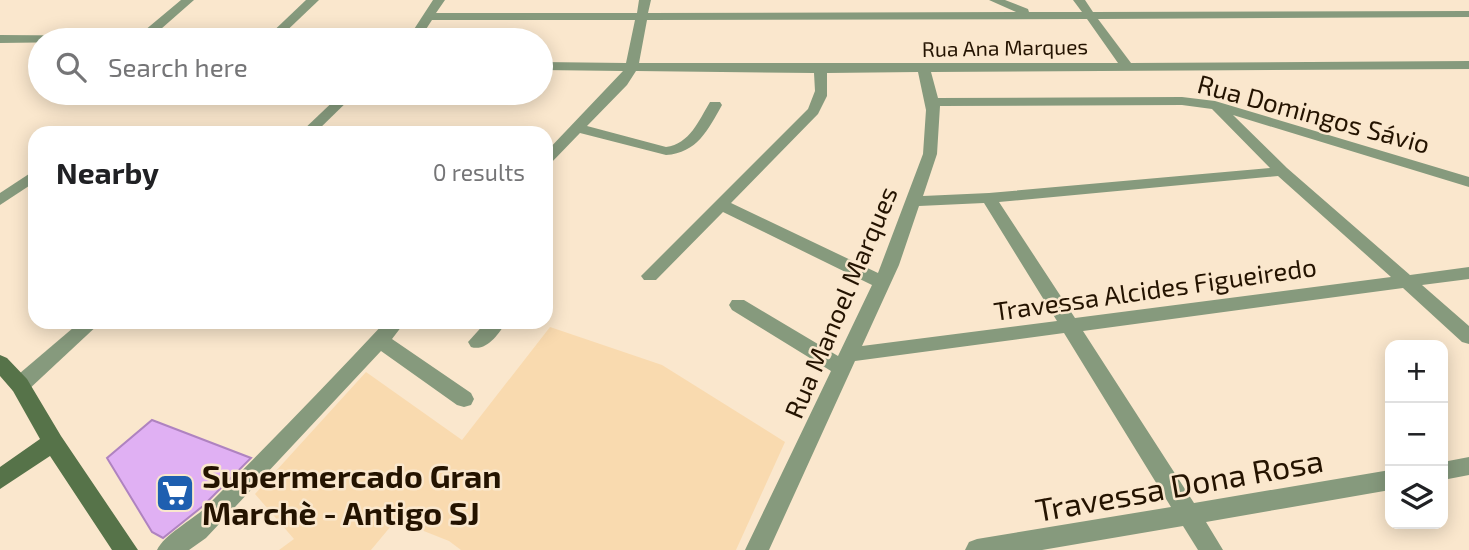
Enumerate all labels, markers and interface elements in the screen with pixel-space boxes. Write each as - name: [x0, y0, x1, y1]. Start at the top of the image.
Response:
- search box: [28, 28, 553, 105]
- street label: Rua Ana Marques: [922, 33, 1088, 61]
- icon: search: [52, 48, 90, 86]
- text: Search here: [108, 51, 248, 82]
- street label: Rua Domingos Sávio: [1194, 67, 1434, 159]
- text: Nearby: [56, 154, 159, 190]
- text: 0 results: [433, 158, 525, 186]
- street label: Rua Manoel Marques: [777, 181, 903, 423]
- street label: Travessa Alcides Figueiredo: [992, 250, 1318, 326]
- map controls: [1385, 340, 1448, 529]
- button: +: [1385, 340, 1448, 403]
- button: −: [1385, 403, 1448, 466]
- street label: Travessa Dona Rosa: [1032, 440, 1326, 528]
- place label: Supermercado Gran Marchè - Antigo SJ: [202, 456, 501, 531]
- button: layers: [1385, 466, 1448, 529]
- supermarket icon: Supermercado Gran Marchè - Antigo SJ: [154, 472, 196, 514]

